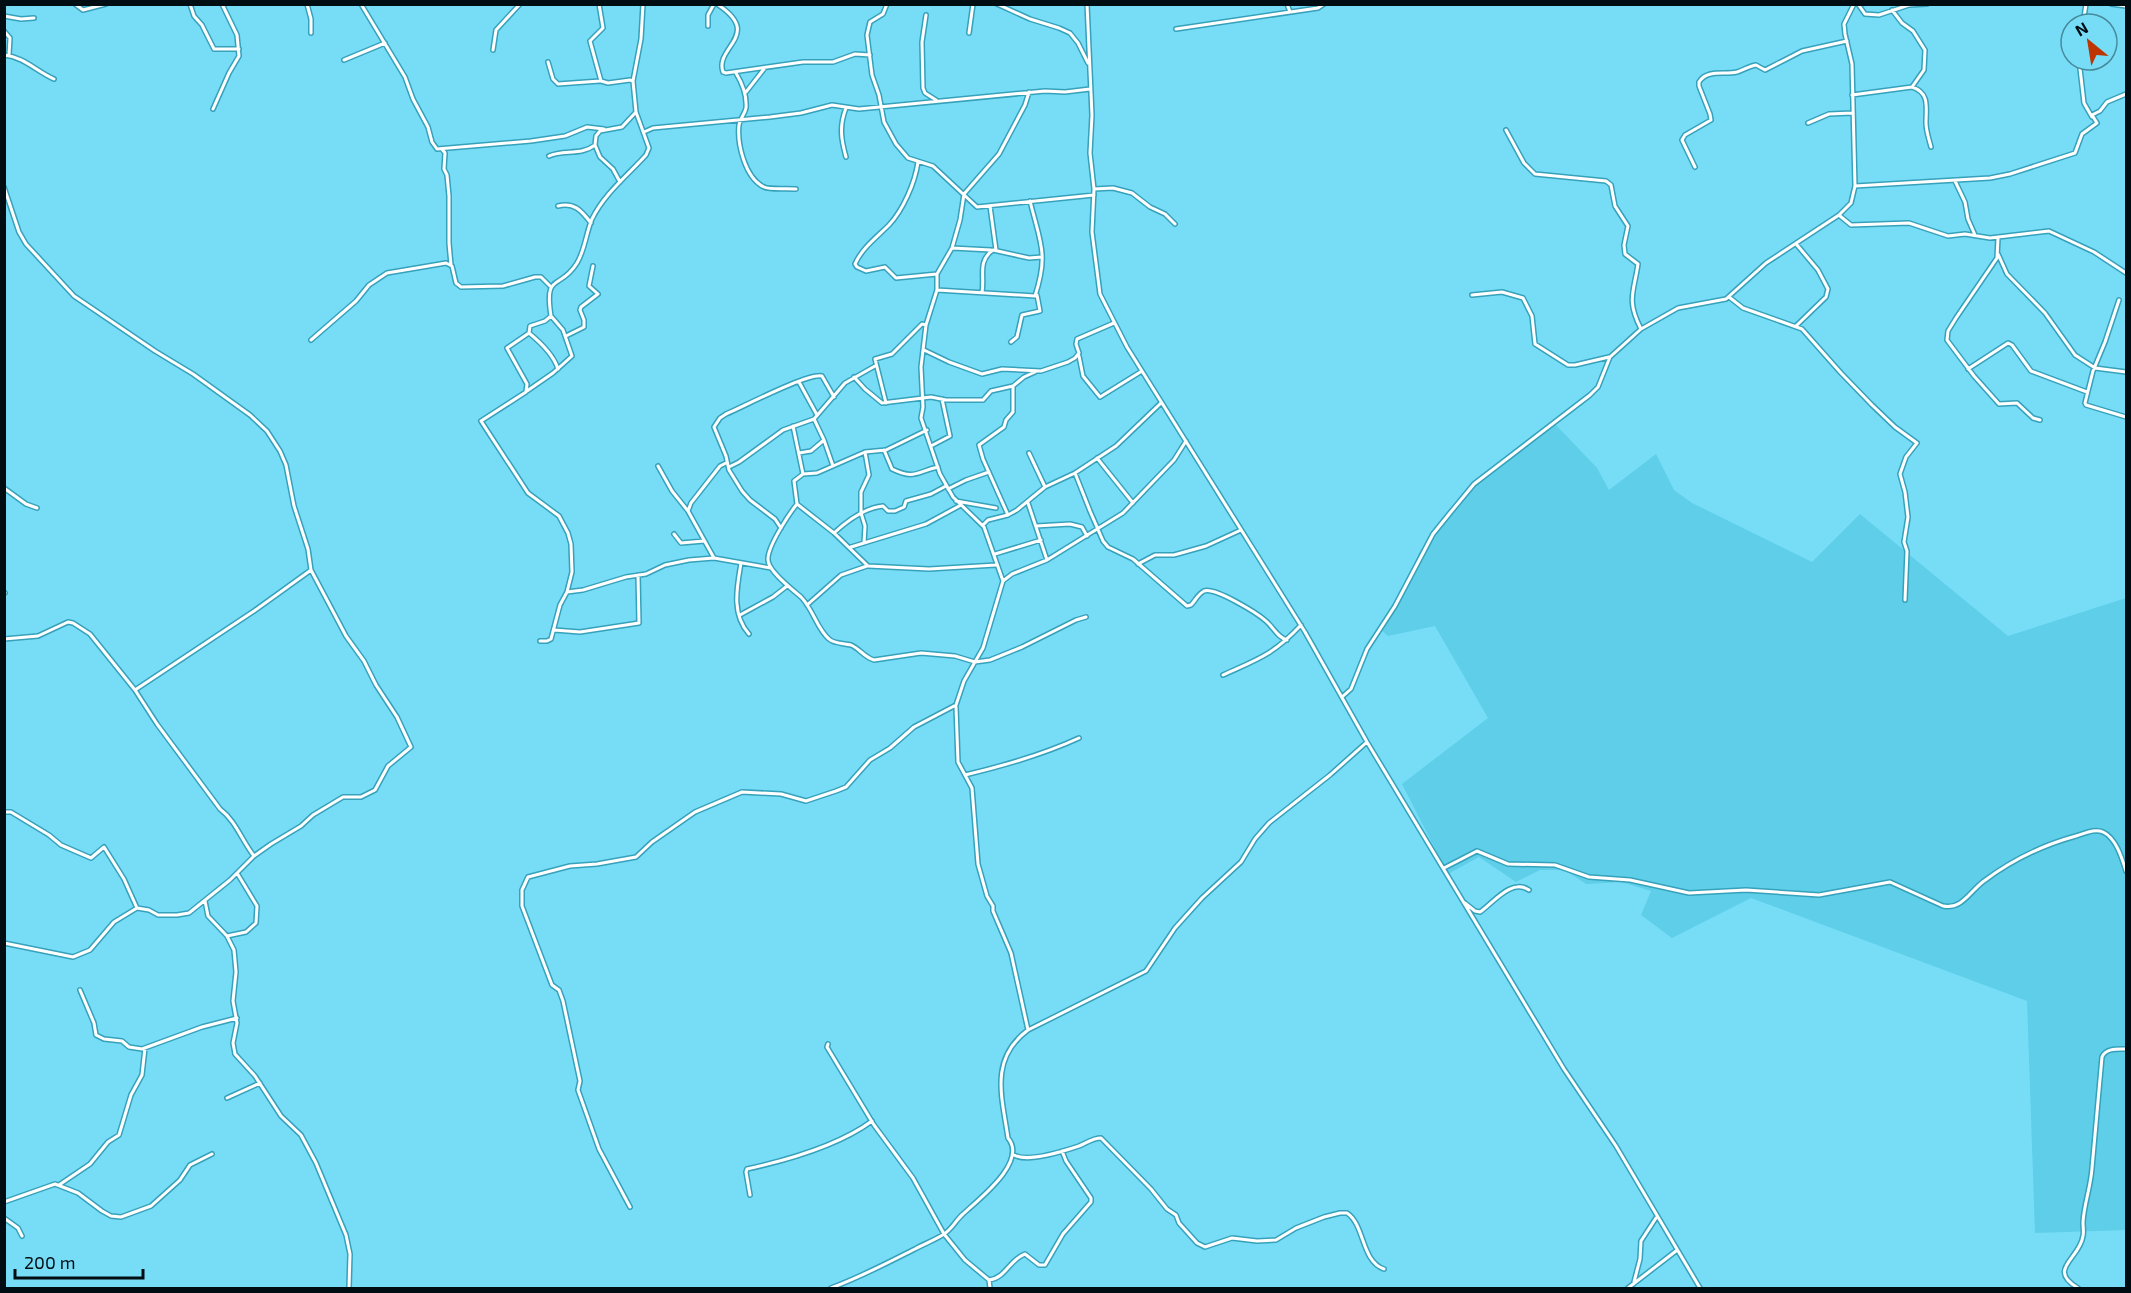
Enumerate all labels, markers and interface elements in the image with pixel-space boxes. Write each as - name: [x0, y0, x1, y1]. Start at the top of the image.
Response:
- north arrow: [2059, 12, 2119, 72]
- text: N: [2071, 17, 2091, 40]
- scale bar: [15, 1242, 142, 1280]
- text: 200 m: [24, 1251, 76, 1273]

